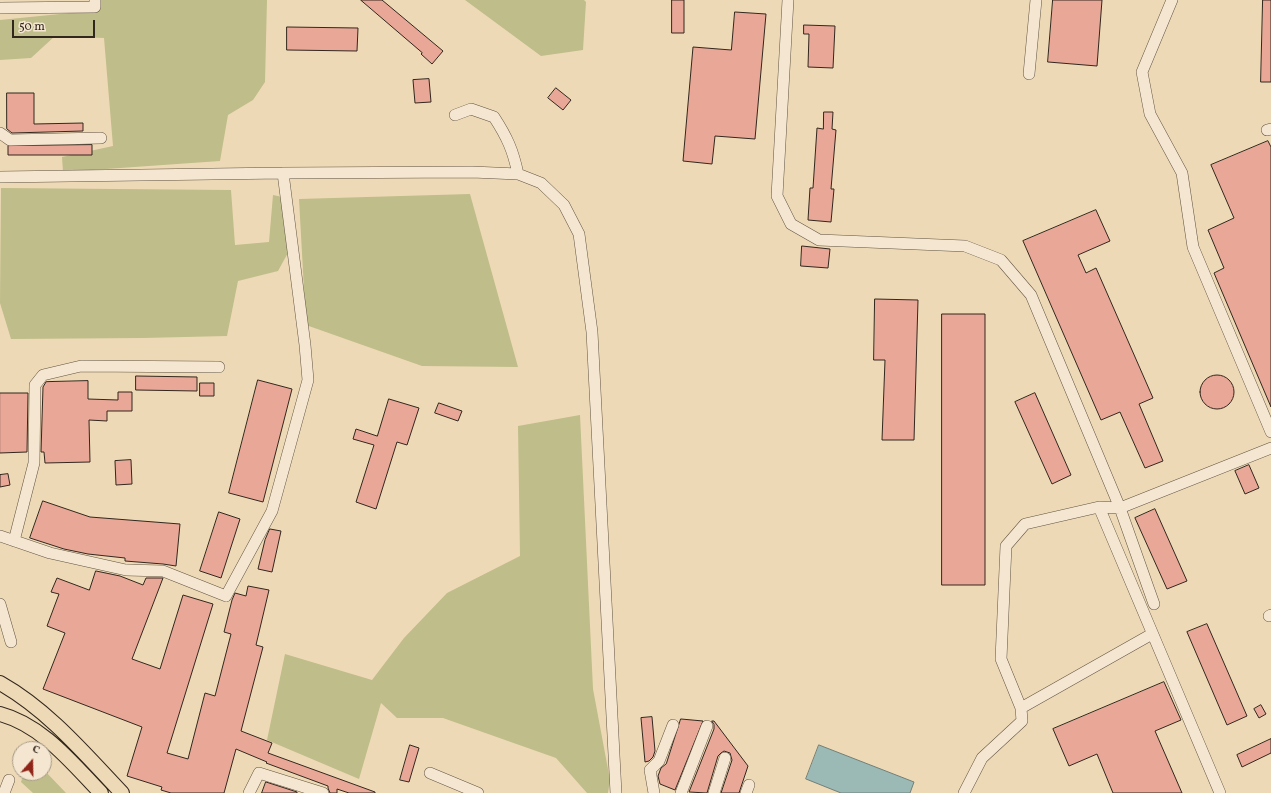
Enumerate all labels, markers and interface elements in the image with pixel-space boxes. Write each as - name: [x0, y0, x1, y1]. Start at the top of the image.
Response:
- scale bar: [14, 12, 97, 38]
- text: 50 m: [19, 19, 45, 35]
- north arrow: [12, 741, 52, 781]
- text: С: [30, 742, 42, 758]

